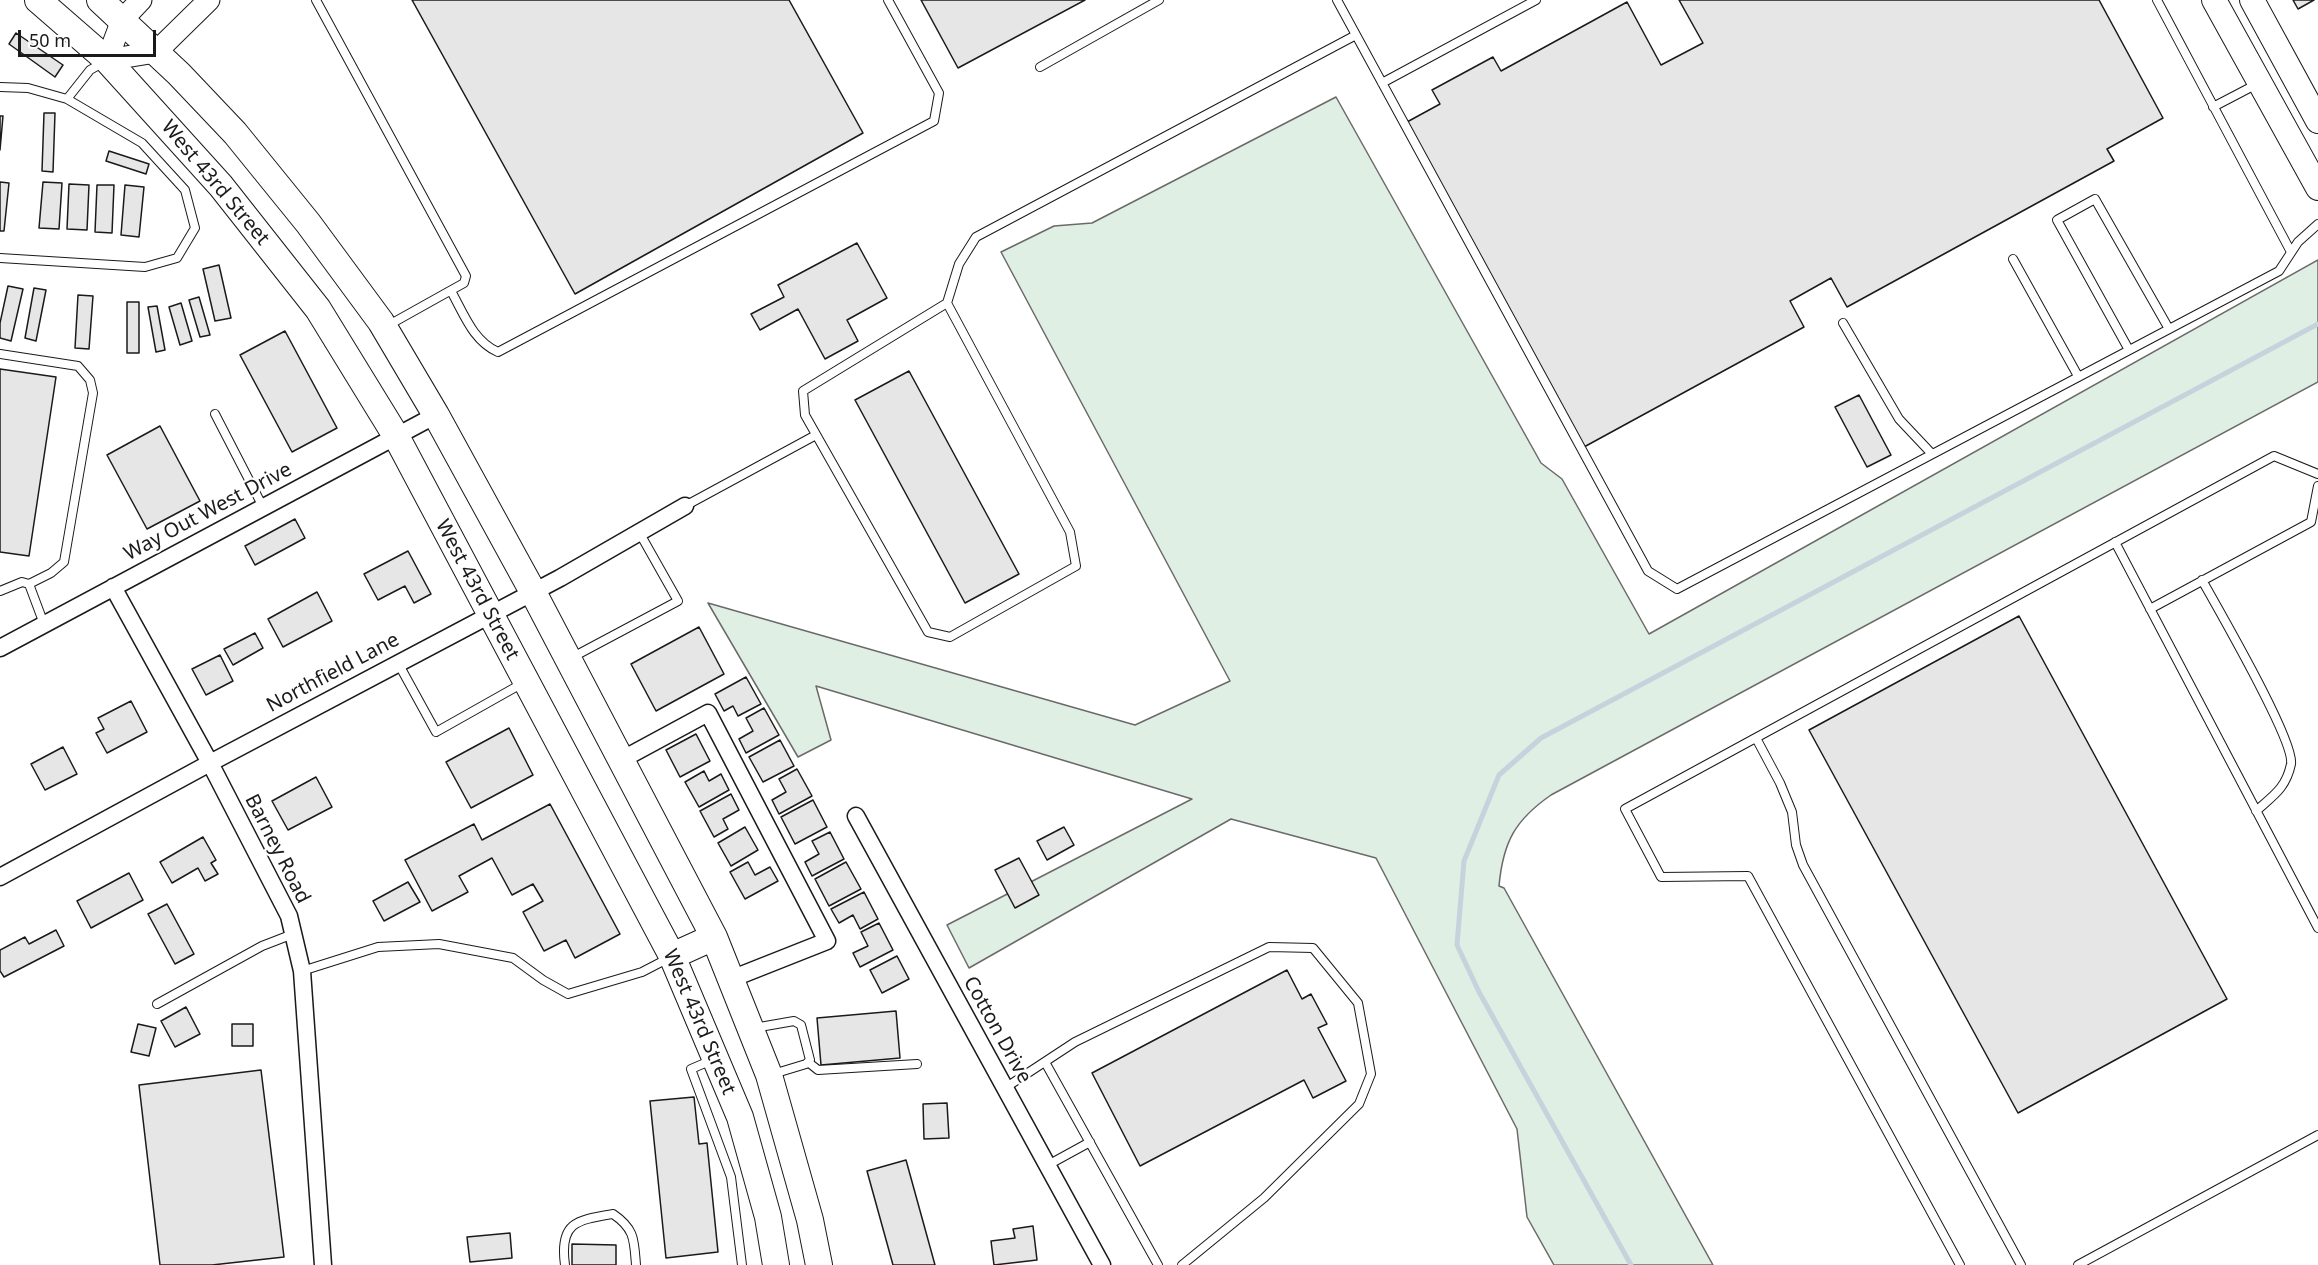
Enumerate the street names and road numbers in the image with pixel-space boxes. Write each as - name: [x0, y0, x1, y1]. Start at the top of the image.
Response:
- street label: West 43rd Street: [156, 116, 274, 250]
- street label: Way Out West Drive: [120, 458, 296, 566]
- street label: West 43rd Street: [430, 516, 524, 664]
- street label: Northfield Lane: [263, 628, 403, 718]
- street label: Barney Road: [239, 790, 315, 908]
- street label: West 43rd Street: [658, 946, 740, 1098]
- street label: Cotton Drive: [958, 972, 1036, 1088]

